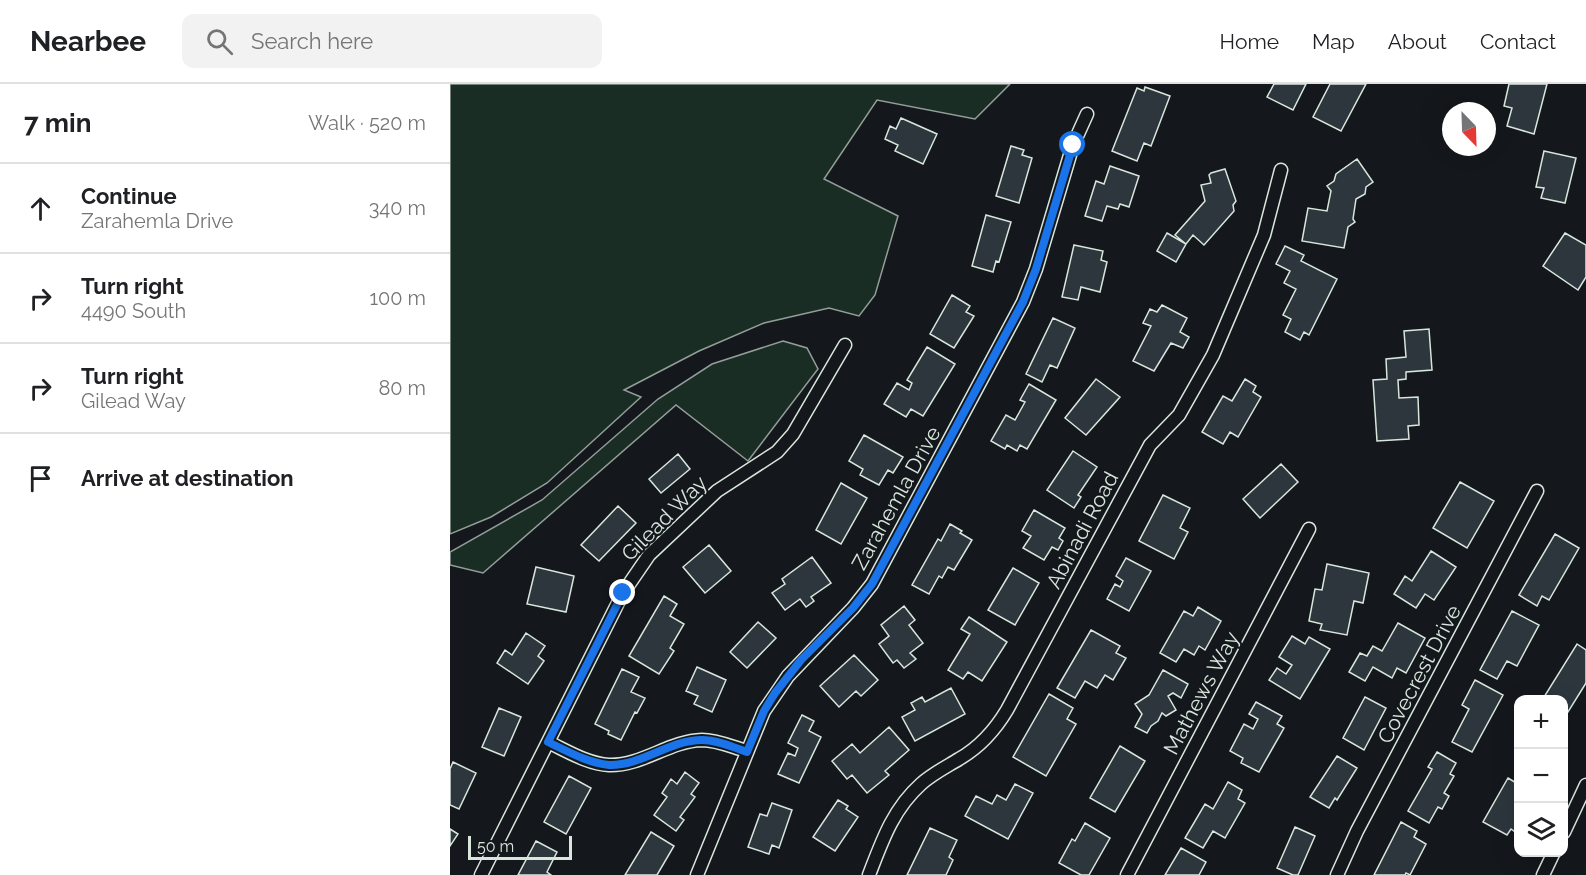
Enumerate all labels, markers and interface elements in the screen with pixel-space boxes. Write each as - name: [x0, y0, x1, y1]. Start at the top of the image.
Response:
- search box: [182, 14, 602, 68]
- text: Nearbee: [30, 25, 146, 58]
- icon: search: [203, 25, 236, 58]
- text: Search here: [251, 28, 373, 54]
- text: Home: [1220, 29, 1279, 54]
- text: Map: [1312, 29, 1355, 54]
- text: About: [1388, 29, 1447, 54]
- text: Contact: [1480, 29, 1556, 54]
- north arrow: [1442, 102, 1496, 156]
- text: 7 min: [24, 108, 91, 138]
- text: Walk · 520 m: [308, 111, 426, 135]
- route start: [1059, 131, 1085, 157]
- text: Continue: [81, 183, 177, 209]
- icon: ahead: [24, 192, 57, 225]
- text: 340 m: [369, 196, 426, 220]
- text: Zarahemla Drive: [81, 209, 233, 233]
- text: Turn right: [81, 273, 184, 299]
- icon: right: [24, 282, 57, 315]
- text: 100 m: [369, 286, 426, 310]
- text: 4490 South: [81, 299, 186, 323]
- text: Turn right: [81, 363, 184, 389]
- icon: right: [24, 372, 57, 405]
- text: 80 m: [378, 376, 426, 400]
- text: Gilead Way: [81, 389, 186, 413]
- street label: Zarahemla Drive: [846, 422, 946, 574]
- icon: arrive: [24, 462, 57, 495]
- text: Arrive at destination: [81, 465, 294, 491]
- street label: Abinadi Road: [1041, 467, 1123, 593]
- street label: Gilead Way: [616, 470, 712, 566]
- route end: [609, 579, 635, 605]
- street label: Covecrest Drive: [1372, 601, 1466, 747]
- street label: Mathews Way: [1158, 627, 1244, 759]
- map controls: [1514, 695, 1568, 857]
- button: +: [1514, 695, 1568, 749]
- button: −: [1514, 749, 1568, 803]
- button: layers: [1514, 803, 1568, 857]
- scale bar: [468, 833, 572, 860]
- text: 50 m: [477, 837, 514, 856]

